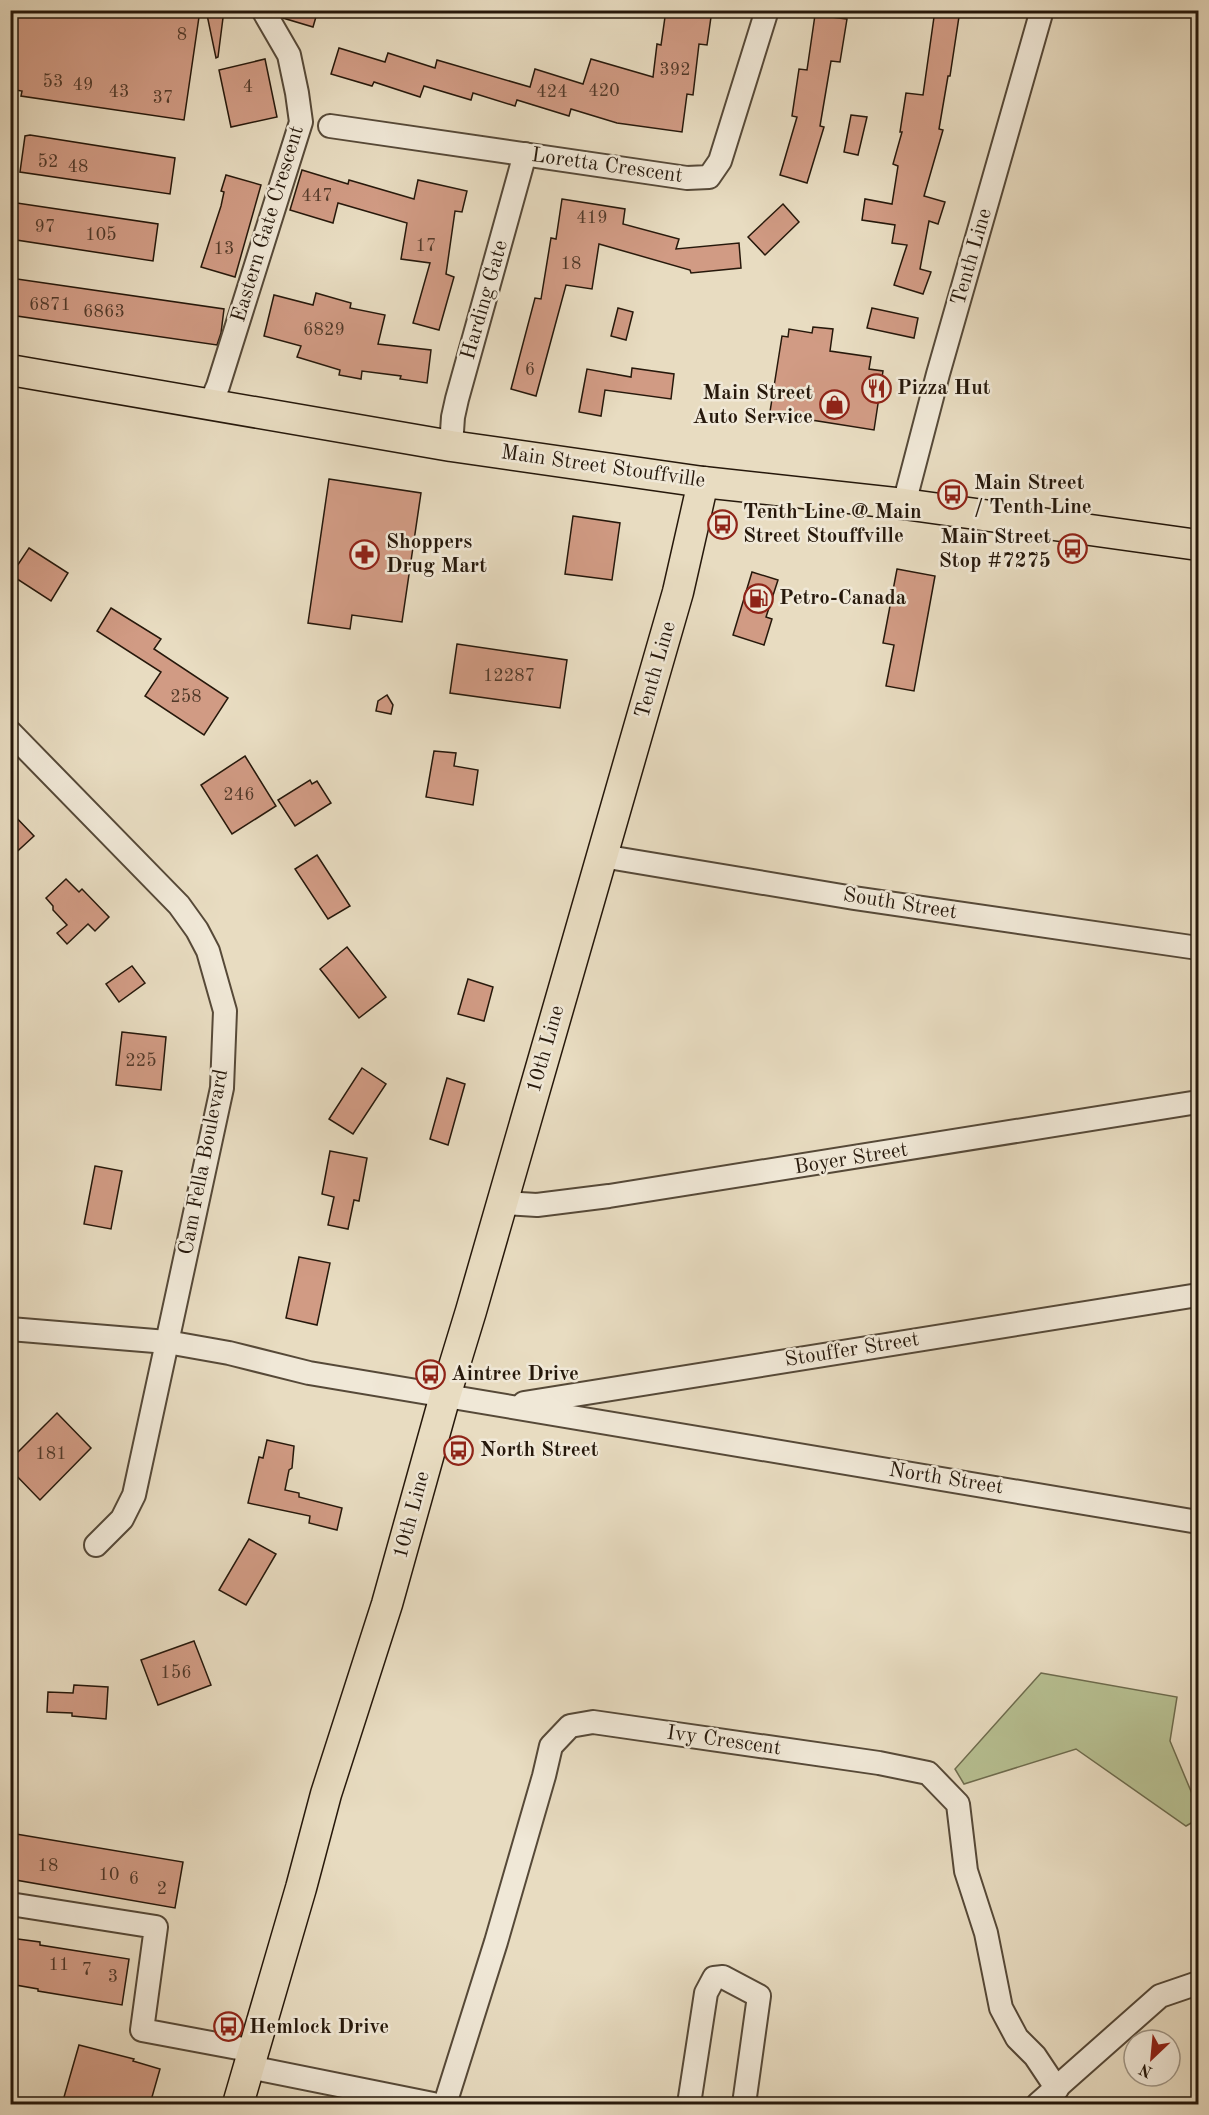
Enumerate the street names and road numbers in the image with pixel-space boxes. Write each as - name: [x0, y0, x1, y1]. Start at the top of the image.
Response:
- street label: Eastern Gate Crescent: [228, 123, 308, 325]
- street label: Loretta Crescent: [530, 145, 684, 187]
- street label: Tenth Line: [948, 206, 996, 308]
- street label: Harding Gate: [458, 238, 512, 362]
- street label: Main Street Stouffville: [500, 442, 706, 492]
- street label: Tenth Line: [632, 619, 680, 721]
- street label: South Street: [842, 885, 958, 923]
- street label: 10th Line: [524, 1003, 568, 1095]
- street label: Cam Fella Boulevard: [176, 1067, 232, 1257]
- street label: Boyer Street: [793, 1140, 909, 1178]
- street label: Stouffer Street: [783, 1329, 921, 1371]
- street label: North Street: [887, 1460, 1005, 1498]
- street label: 10th Line: [390, 1469, 434, 1561]
- street label: Ivy Crescent: [665, 1723, 783, 1759]

